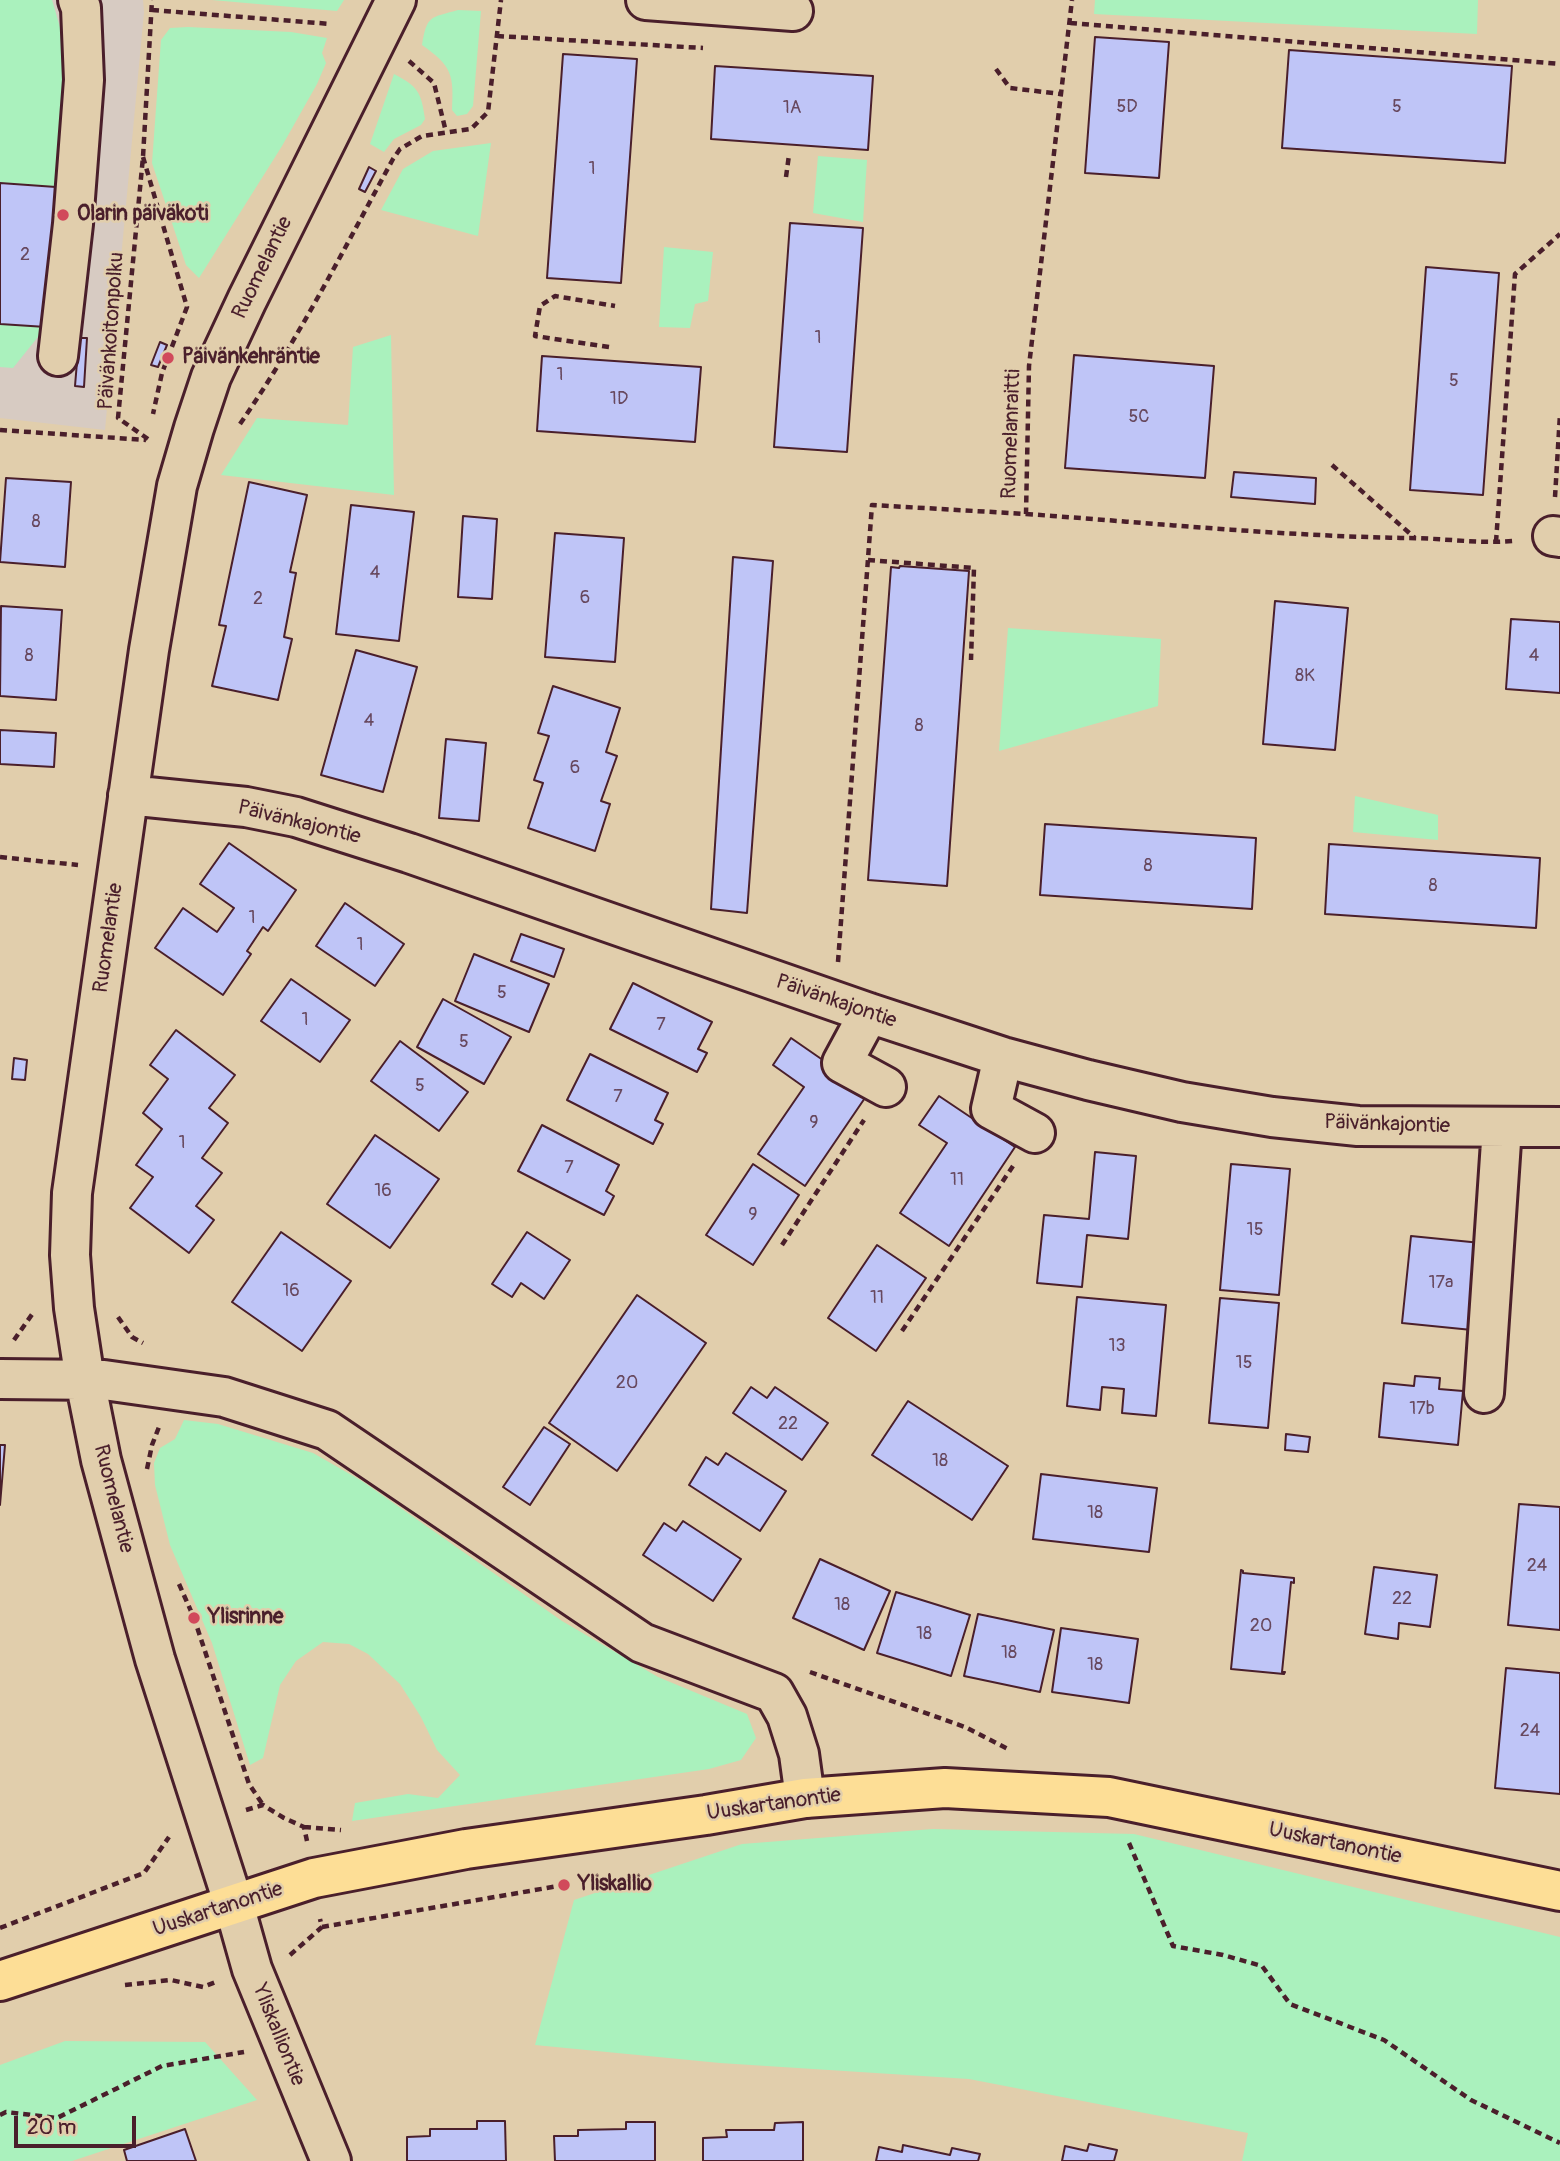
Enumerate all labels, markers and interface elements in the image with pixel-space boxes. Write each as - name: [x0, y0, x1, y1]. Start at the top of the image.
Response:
- house number: 5D: [1116, 96, 1138, 118]
- house number: 5: [1392, 96, 1402, 118]
- house number: 1A: [783, 97, 801, 119]
- house number: 1: [588, 158, 596, 180]
- place label: Olarin päiväkoti: [77, 202, 209, 228]
- marker: Olarin päiväkoti: [55, 207, 71, 223]
- street label: Ruomelantie: [227, 213, 299, 323]
- house number: 2: [20, 244, 30, 266]
- street label: Päivänkoitonpolku: [94, 251, 130, 411]
- house number: 1: [814, 327, 822, 349]
- place label: Päivänkehräntie: [182, 345, 320, 371]
- marker: Päivänkehräntie: [160, 350, 176, 366]
- house number: 1: [556, 364, 564, 386]
- street label: Ruomelanraitti: [997, 369, 1027, 499]
- house number: 5: [1449, 370, 1459, 392]
- house number: 1D: [610, 388, 628, 410]
- house number: 5C: [1129, 406, 1149, 428]
- house number: 8: [31, 511, 41, 533]
- house number: 4: [370, 562, 380, 584]
- house number: 6: [580, 587, 590, 609]
- house number: 2: [253, 588, 263, 610]
- house number: 8: [24, 645, 34, 667]
- house number: 4: [1529, 645, 1539, 667]
- house number: 8K: [1295, 665, 1315, 687]
- house number: 4: [364, 710, 374, 732]
- house number: 8: [914, 715, 924, 737]
- house number: 6: [570, 757, 580, 779]
- street label: Päivänkajontie: [235, 796, 363, 850]
- house number: 8: [1143, 855, 1153, 877]
- house number: 8: [1428, 875, 1438, 897]
- street label: Ruomelantie: [89, 881, 129, 995]
- house number: 1: [248, 907, 256, 929]
- house number: 1: [356, 934, 364, 956]
- street label: Päivänkajontie: [772, 970, 900, 1034]
- house number: 5: [497, 982, 507, 1004]
- house number: 1: [301, 1009, 309, 1031]
- house number: 7: [656, 1014, 666, 1036]
- house number: 5: [459, 1031, 469, 1053]
- house number: 5: [415, 1075, 425, 1097]
- house number: 7: [613, 1086, 623, 1108]
- street label: Päivänkajontie: [1324, 1110, 1450, 1140]
- house number: 9: [809, 1112, 819, 1134]
- house number: 1: [178, 1132, 186, 1154]
- house number: 7: [564, 1157, 574, 1179]
- house number: 11: [950, 1169, 964, 1191]
- house number: 16: [374, 1180, 392, 1202]
- house number: 9: [748, 1204, 758, 1226]
- house number: 15: [1247, 1219, 1263, 1241]
- house number: 17a: [1429, 1272, 1453, 1294]
- house number: 16: [282, 1280, 300, 1302]
- house number: 11: [870, 1287, 884, 1309]
- house number: 13: [1108, 1335, 1126, 1357]
- house number: 15: [1236, 1352, 1252, 1374]
- house number: 20: [616, 1372, 638, 1394]
- house number: 17b: [1409, 1398, 1435, 1420]
- house number: 22: [778, 1413, 798, 1435]
- street label: Ruomelantie: [87, 1442, 139, 1556]
- house number: 18: [932, 1450, 948, 1472]
- house number: 18: [1087, 1502, 1103, 1524]
- house number: 24: [1527, 1555, 1547, 1577]
- house number: 22: [1392, 1588, 1412, 1610]
- house number: 18: [834, 1594, 850, 1616]
- place label: Ylisrinne: [208, 1605, 283, 1631]
- marker: Ylisrinne: [186, 1610, 202, 1626]
- house number: 20: [1250, 1615, 1272, 1637]
- house number: 18: [916, 1623, 932, 1645]
- house number: 18: [1001, 1642, 1017, 1664]
- house number: 18: [1087, 1654, 1103, 1676]
- house number: 24: [1520, 1720, 1540, 1742]
- street label: Uuskartanontie: [705, 1783, 843, 1827]
- street label: Uuskartanontie: [1266, 1818, 1404, 1870]
- place label: Yliskallio: [578, 1872, 652, 1898]
- street label: Uuskartanontie: [150, 1877, 286, 1943]
- marker: Yliskallio: [556, 1877, 572, 1893]
- street label: Yliskalliontie: [246, 1980, 310, 2090]
- scale bar: [18, 2102, 140, 2146]
- text: 20 m: [27, 2114, 76, 2141]

